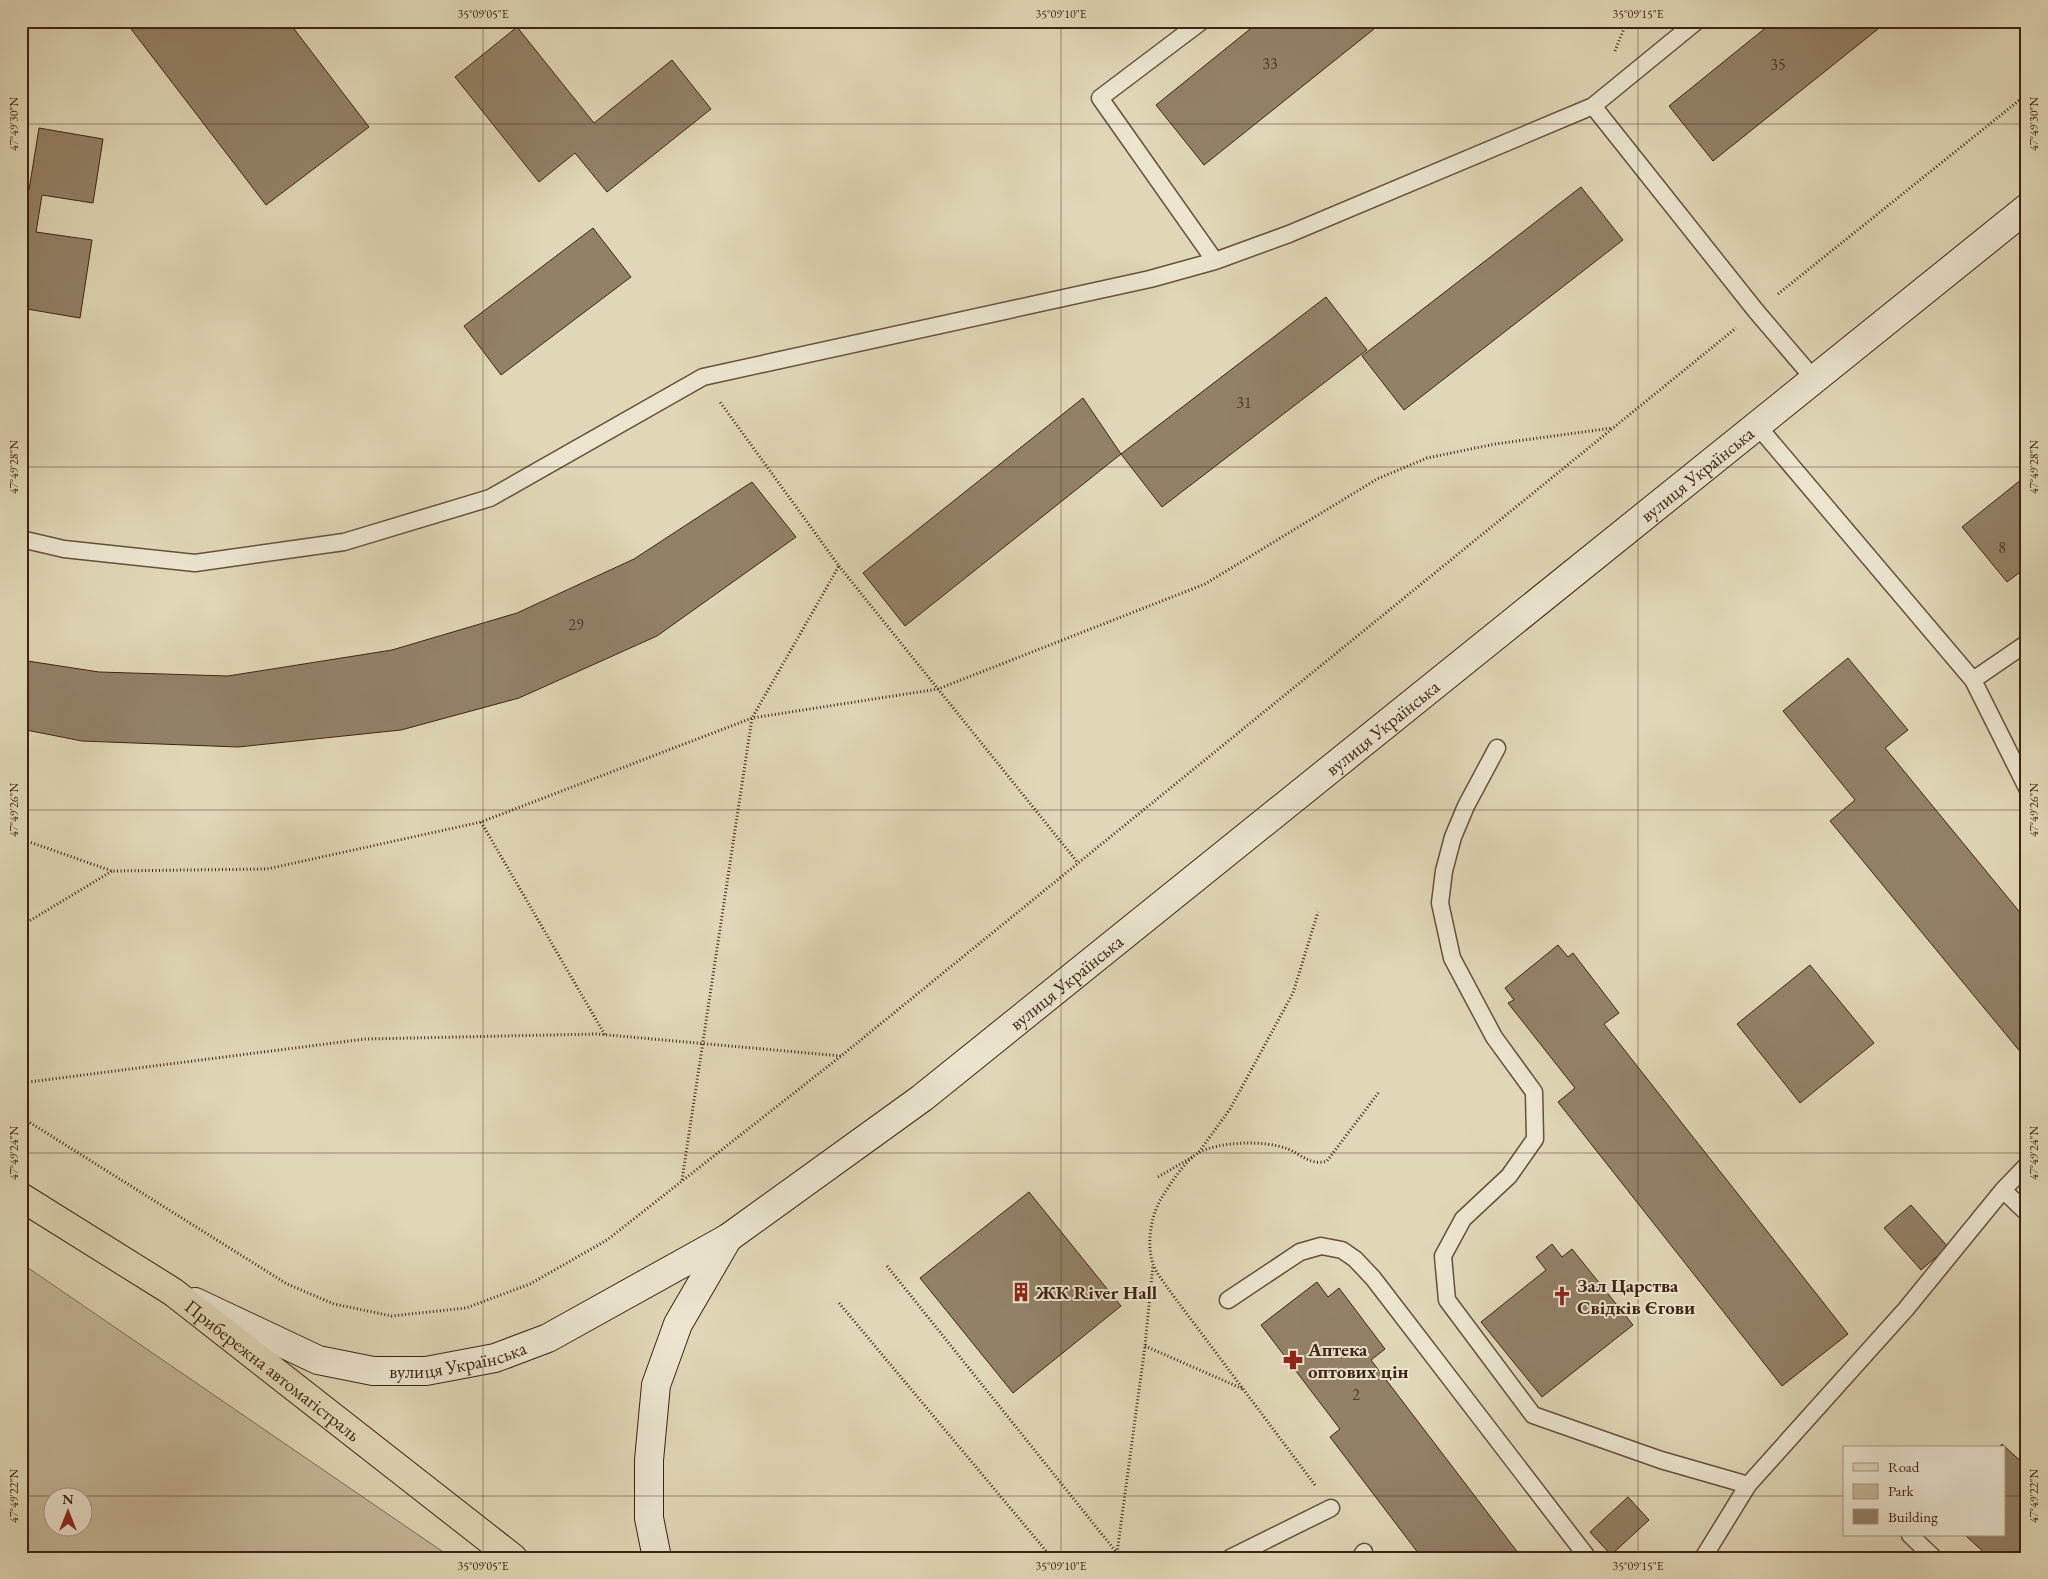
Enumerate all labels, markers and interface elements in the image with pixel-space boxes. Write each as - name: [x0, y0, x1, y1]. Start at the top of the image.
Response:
- text: 35°09'05"E: [457, 6, 509, 22]
- text: 35°09'10"E: [1035, 6, 1087, 22]
- text: 35°09'15"E: [1612, 6, 1664, 22]
- house number: 33: [1262, 53, 1278, 74]
- house number: 35: [1770, 54, 1786, 75]
- text: 47°49'30"N: [6, 97, 22, 151]
- text: 47°49'30"N: [2026, 97, 2042, 151]
- house number: 31: [1236, 392, 1252, 413]
- street label: вулиця Українська: [1635, 421, 1760, 528]
- text: 47°49'28"N: [6, 440, 22, 494]
- text: 47°49'28"N: [2026, 440, 2042, 494]
- house number: 8: [1998, 537, 2006, 558]
- house number: 29: [568, 614, 584, 635]
- street label: вулиця Українська: [1320, 674, 1445, 781]
- text: 47°49'26"N: [6, 783, 22, 837]
- text: 47°49'26"N: [2026, 783, 2042, 837]
- street label: вулиця Українська: [1004, 929, 1129, 1036]
- text: 47°49'24"N: [6, 1126, 22, 1180]
- text: 47°49'24"N: [2026, 1126, 2042, 1180]
- place label: Зал Царства Свідків Єгови: [1577, 1273, 1695, 1320]
- place label: ЖК River Hall: [1035, 1280, 1158, 1305]
- building icon: ЖК River Hall: [1010, 1281, 1032, 1303]
- church icon: Зал Царства Свідків Єгови: [1551, 1285, 1573, 1307]
- street label: Прибережна автомагістраль: [179, 1294, 366, 1447]
- street label: вулиця Українська: [389, 1335, 530, 1384]
- place label: Аптека оптових цін: [1307, 1337, 1409, 1384]
- pharmacy icon: Аптека оптових цін: [1282, 1349, 1304, 1371]
- house number: 2: [1352, 1384, 1360, 1405]
- legend: [1843, 1446, 2006, 1536]
- text: Road: [1888, 1457, 1920, 1476]
- text: 47°49'22"N: [6, 1469, 22, 1523]
- text: 47°49'22"N: [2026, 1469, 2042, 1523]
- text: Park: [1888, 1481, 1915, 1500]
- north arrow: [42, 1486, 92, 1536]
- text: N: [62, 1490, 74, 1508]
- text: Building: [1888, 1507, 1938, 1526]
- text: 35°09'05"E: [457, 1558, 509, 1574]
- text: 35°09'10"E: [1035, 1558, 1087, 1574]
- text: 35°09'15"E: [1612, 1558, 1664, 1574]

